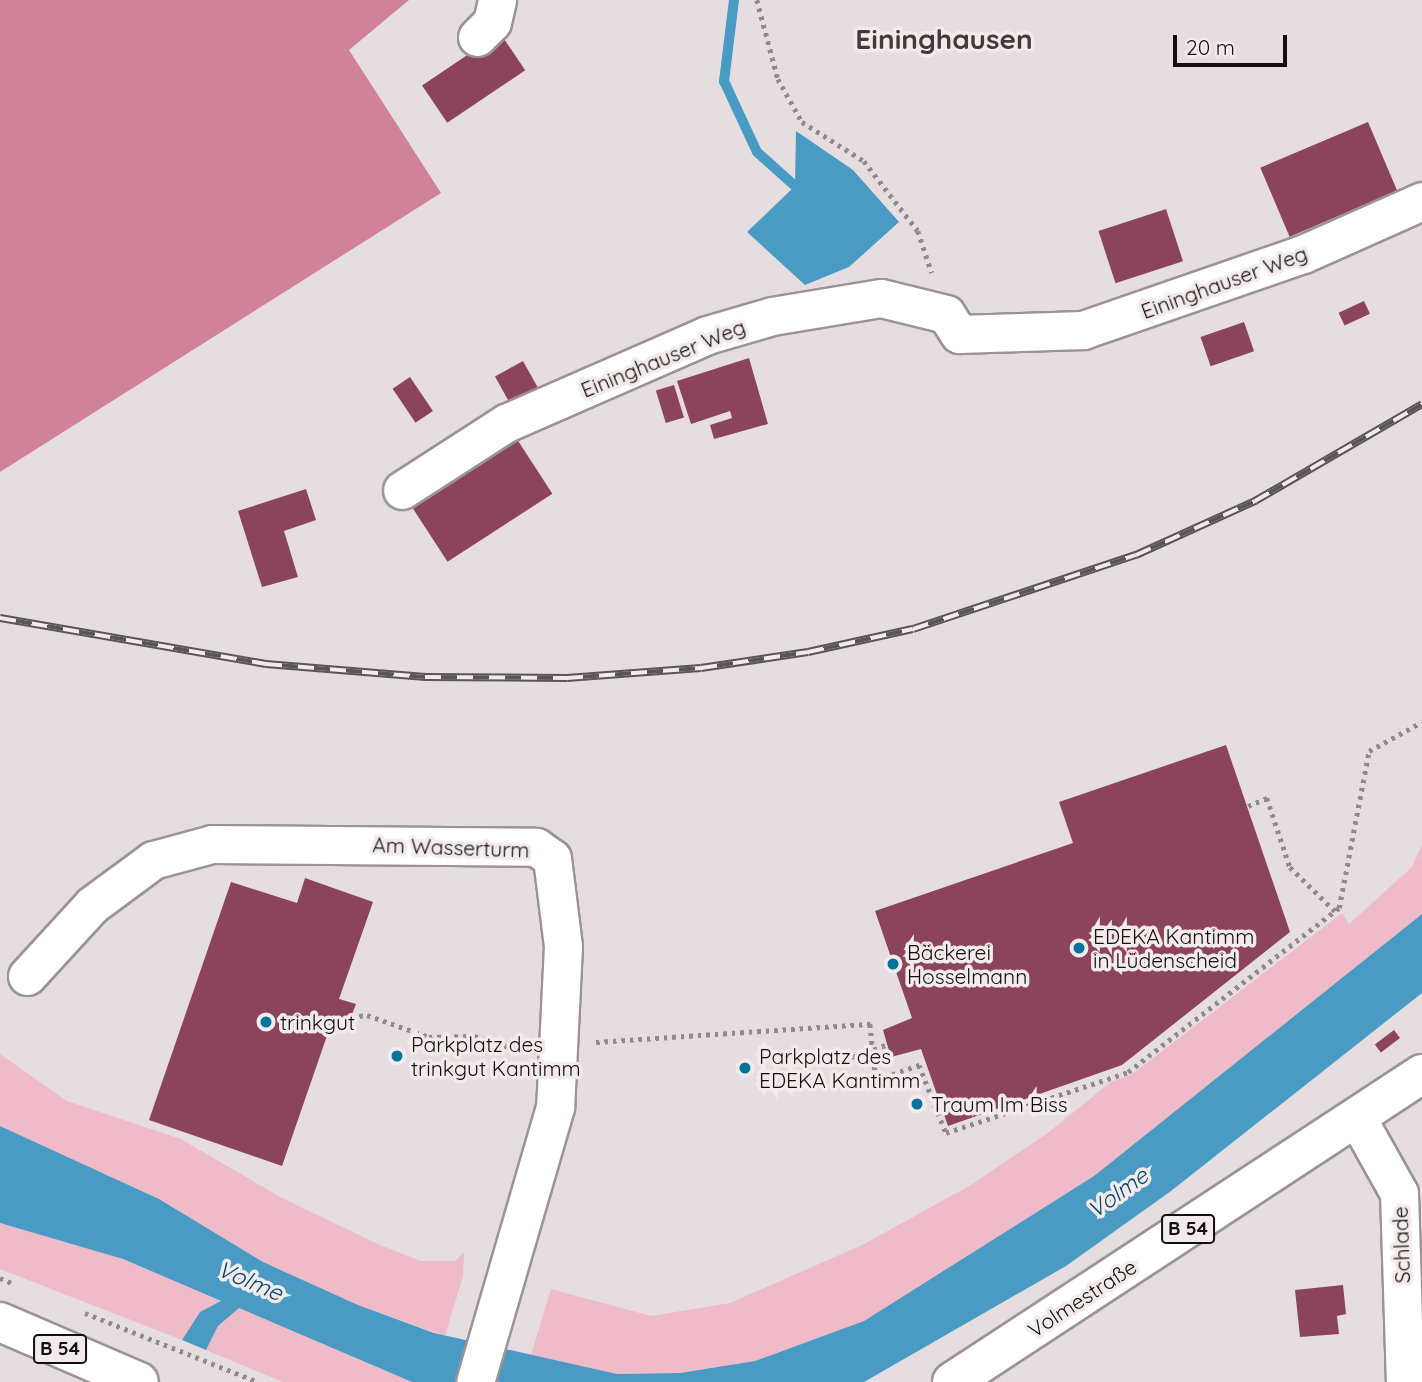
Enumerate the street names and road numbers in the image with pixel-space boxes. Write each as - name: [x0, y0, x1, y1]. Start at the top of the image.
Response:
- street label: Eininghauser Weg: [1137, 240, 1311, 324]
- street label: Eininghauser Weg: [577, 314, 749, 402]
- street label: Am Wasserturm: [372, 832, 530, 862]
- street label: Schlade: [1387, 1206, 1415, 1284]
- road number: B 54: [1160, 1214, 1216, 1245]
- street label: Volmestraße: [1023, 1254, 1141, 1342]
- road number: B 54: [32, 1334, 88, 1364]

